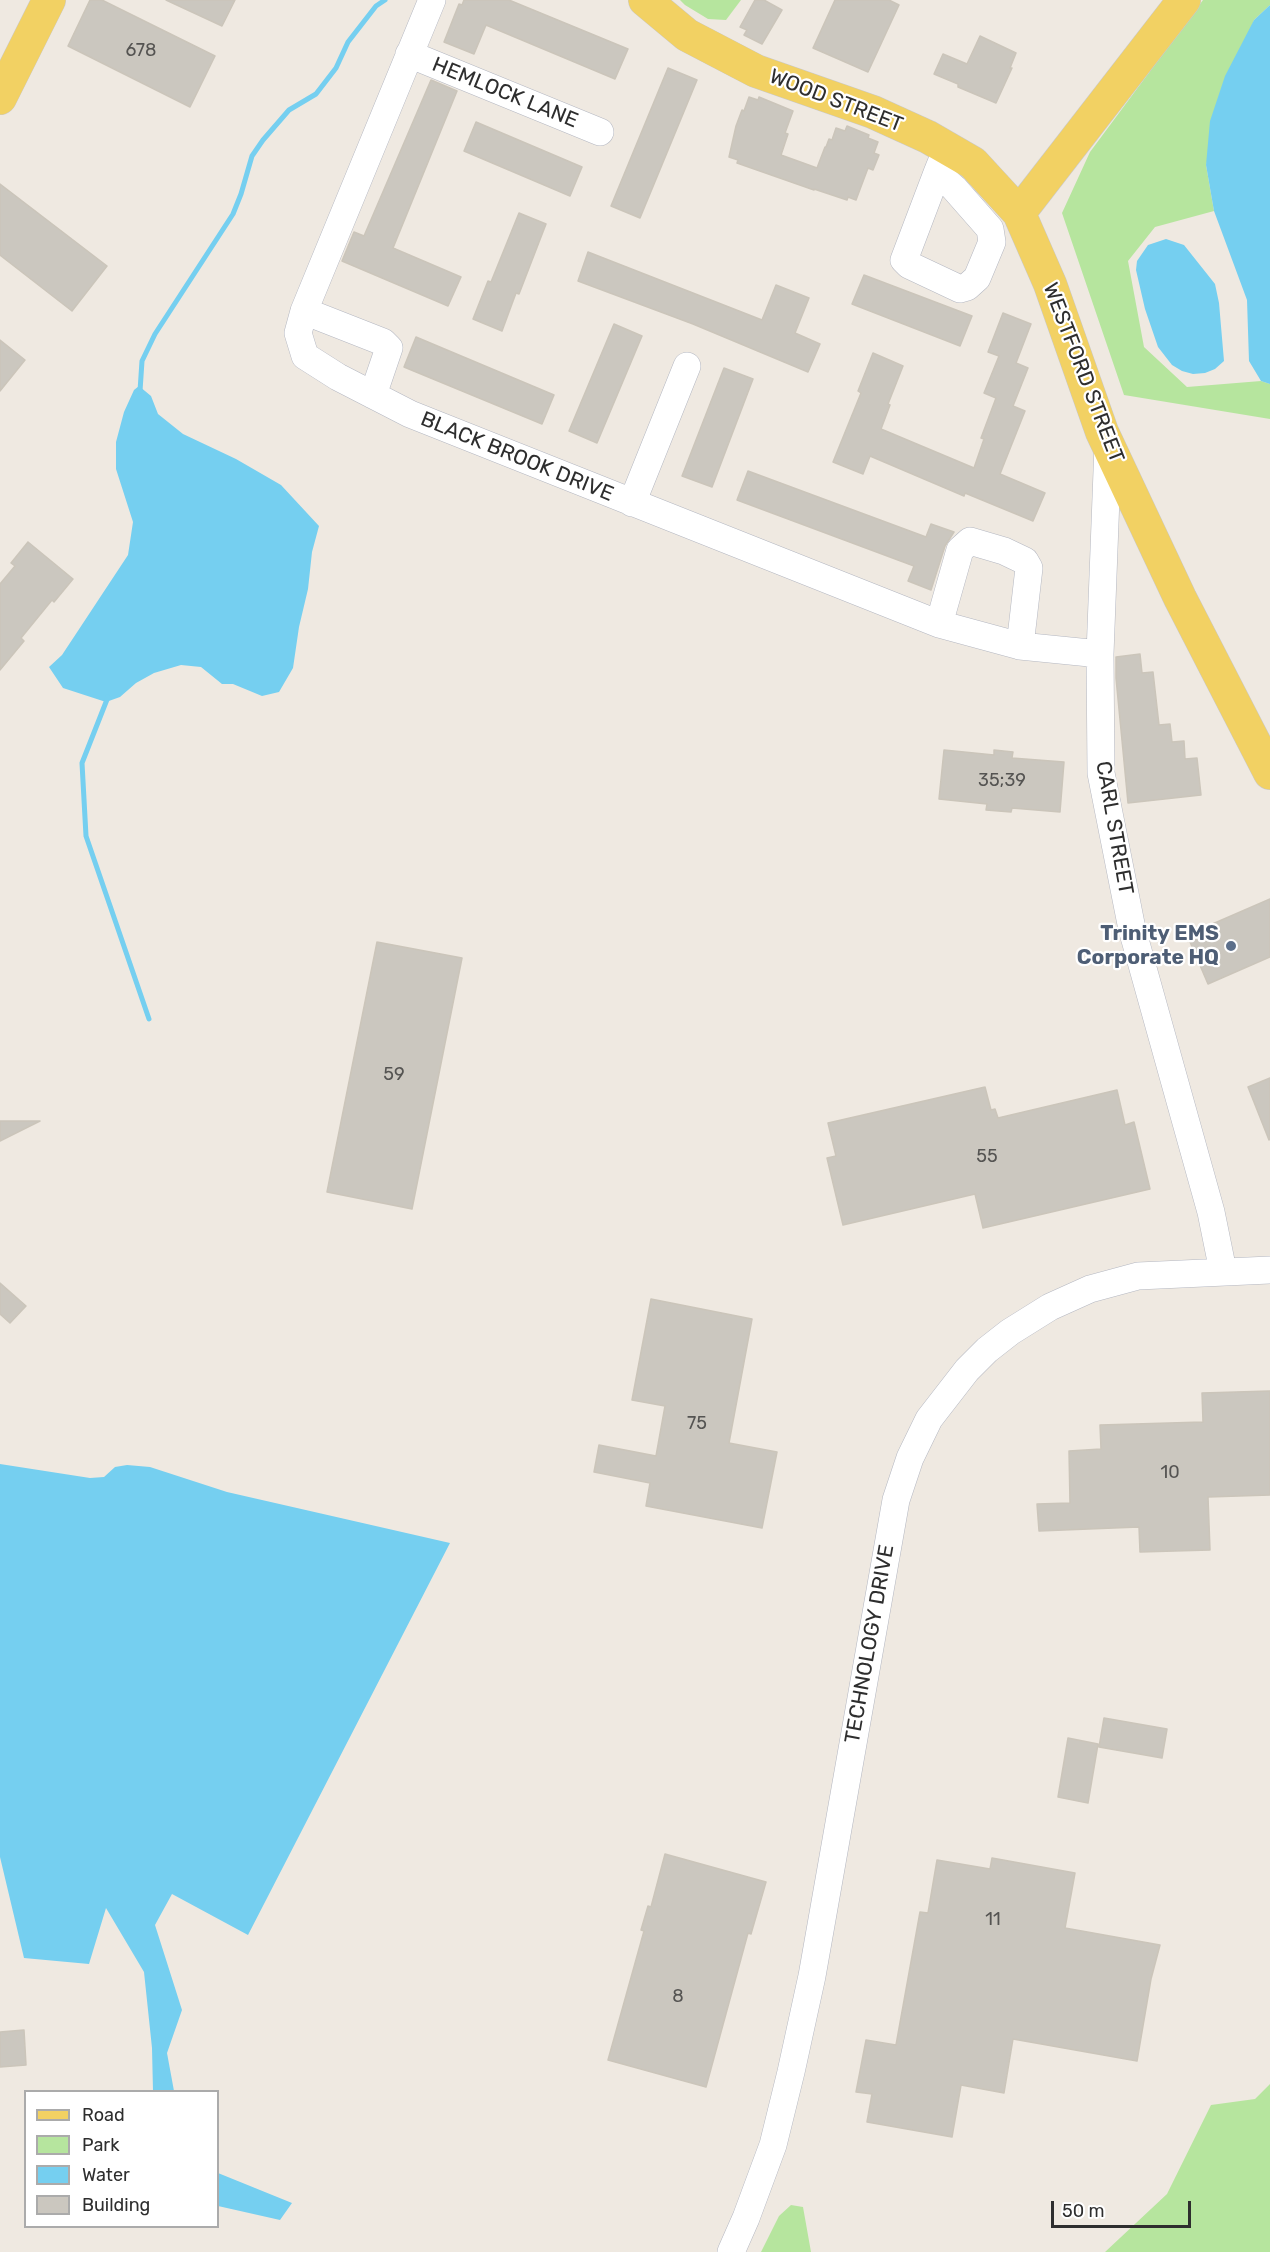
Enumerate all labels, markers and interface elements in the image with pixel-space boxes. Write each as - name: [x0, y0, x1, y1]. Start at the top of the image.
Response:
- house number: 678: [126, 40, 156, 62]
- street label: HEMLOCK LANE: [428, 52, 582, 134]
- street label: WOOD STREET: [766, 64, 906, 138]
- street label: WESTFORD STREET: [1037, 279, 1129, 467]
- street label: BLACK BROOK DRIVE: [417, 407, 617, 507]
- street label: CARL STREET: [1090, 759, 1138, 897]
- house number: 35;39: [978, 770, 1026, 792]
- place label: Trinity EMS Corporate HQ: [1077, 921, 1219, 971]
- marker: Trinity EMS Corporate HQ: [1224, 939, 1238, 953]
- house number: 59: [383, 1064, 405, 1086]
- house number: 55: [976, 1146, 998, 1168]
- house number: 75: [687, 1413, 707, 1435]
- house number: 10: [1160, 1462, 1180, 1484]
- street label: TECHNOLOGY DRIVE: [840, 1543, 900, 1745]
- house number: 11: [985, 1909, 1001, 1931]
- house number: 8: [672, 1986, 684, 2008]
- legend: [24, 2090, 219, 2228]
- text: Road: [82, 2104, 125, 2126]
- text: Park: [82, 2134, 119, 2156]
- text: Water: [82, 2164, 130, 2186]
- scale bar: [1054, 2189, 1194, 2227]
- text: Building: [82, 2194, 150, 2216]
- text: 50 m: [1062, 2200, 1105, 2222]

